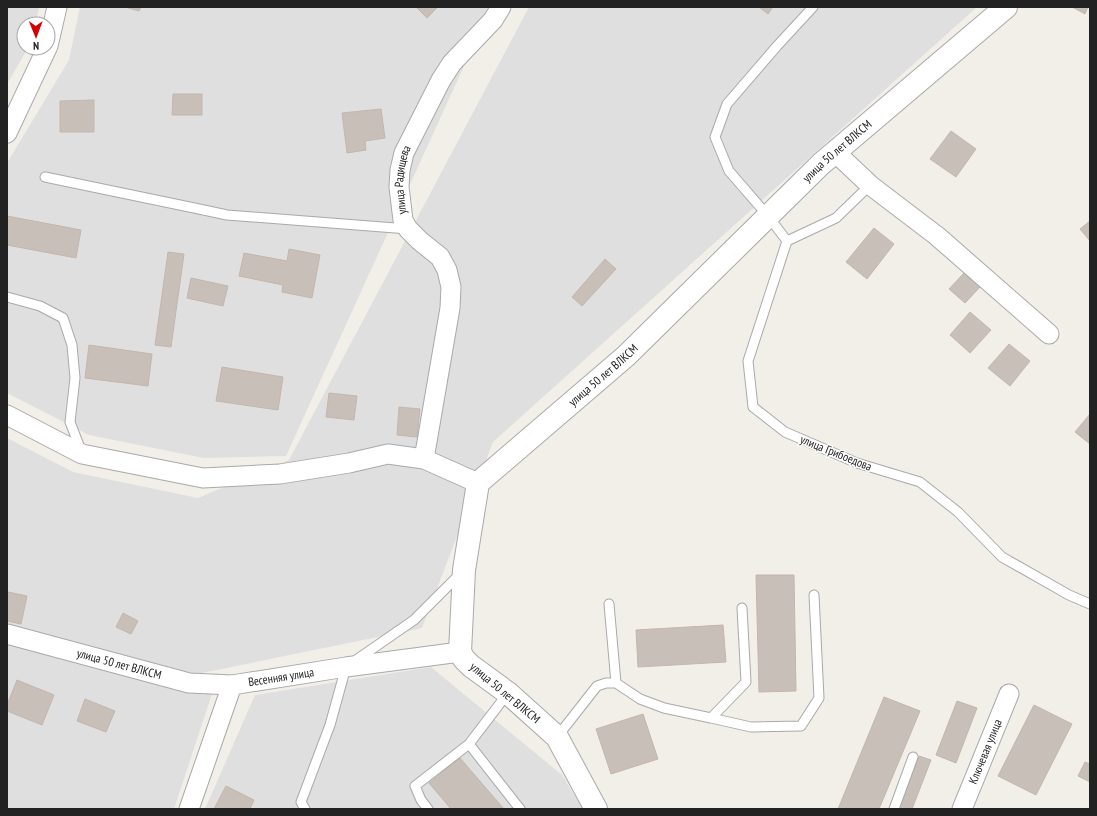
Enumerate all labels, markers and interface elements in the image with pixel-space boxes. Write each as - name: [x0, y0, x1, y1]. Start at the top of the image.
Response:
- north arrow: [16, 16, 56, 56]
- text: N: [33, 39, 39, 53]
- street label: улица 50 лет ВЛКСМ: [799, 116, 874, 185]
- street label: улица Радищева: [391, 142, 414, 215]
- street label: улица 50 лет ВЛКСМ: [565, 341, 641, 409]
- street label: улица Грибоедова: [798, 431, 874, 474]
- street label: улица 50 лет ВЛКСМ: [75, 645, 163, 682]
- street label: улица 50 лет ВЛКСМ: [467, 659, 543, 726]
- street label: Весенняя улица: [247, 664, 315, 689]
- street label: Ключевая улица: [965, 717, 1005, 786]

